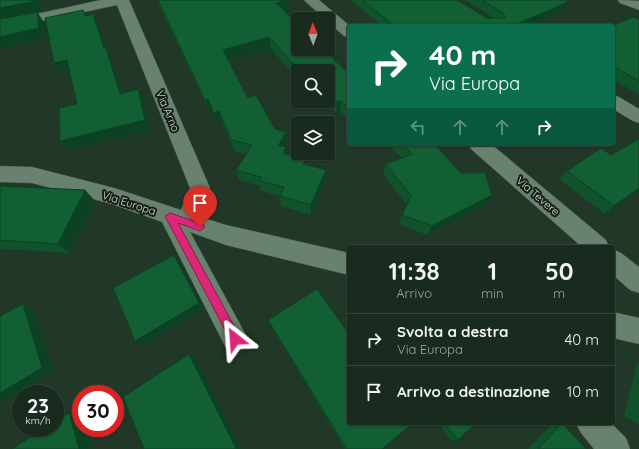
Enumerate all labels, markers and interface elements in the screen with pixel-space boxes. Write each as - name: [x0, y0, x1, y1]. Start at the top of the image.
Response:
- north arrow: [291, 12, 335, 56]
- map controls: [291, 12, 335, 160]
- text: 40 m: [429, 37, 496, 72]
- icon: right: [363, 40, 415, 92]
- button: search: [291, 64, 335, 108]
- text: Via Europa: [429, 72, 520, 95]
- street label: Via Arno: [153, 88, 183, 134]
- button: layers: [291, 116, 335, 160]
- icon: left: [407, 116, 429, 138]
- icon: ahead: [449, 116, 471, 138]
- icon: ahead: [491, 116, 513, 138]
- icon: right: [533, 116, 555, 138]
- street label: Via Tevere: [513, 173, 563, 219]
- pin: [183, 186, 217, 227]
- street label: Via Europa: [100, 188, 158, 218]
- icon: arrive: [189, 192, 211, 214]
- text: 11:38: [389, 256, 440, 286]
- text: 1: [488, 256, 497, 286]
- text: 50: [545, 256, 573, 286]
- text: Arrivo: [396, 285, 432, 301]
- text: min: [481, 285, 503, 301]
- text: m: [553, 285, 565, 301]
- position arrow: [214, 318, 256, 360]
- text: Svolta a destra: [397, 322, 508, 341]
- icon: right: [363, 329, 385, 351]
- text: 40 m: [564, 330, 599, 349]
- text: Via Europa: [397, 341, 463, 357]
- icon: arrive: [363, 381, 385, 403]
- text: Arrivo a destinazione: [397, 382, 550, 401]
- text: 10 m: [567, 382, 599, 401]
- speed limit sign: 30: [72, 385, 124, 437]
- text: 23: [27, 393, 49, 418]
- text: km/h: [25, 414, 51, 427]

